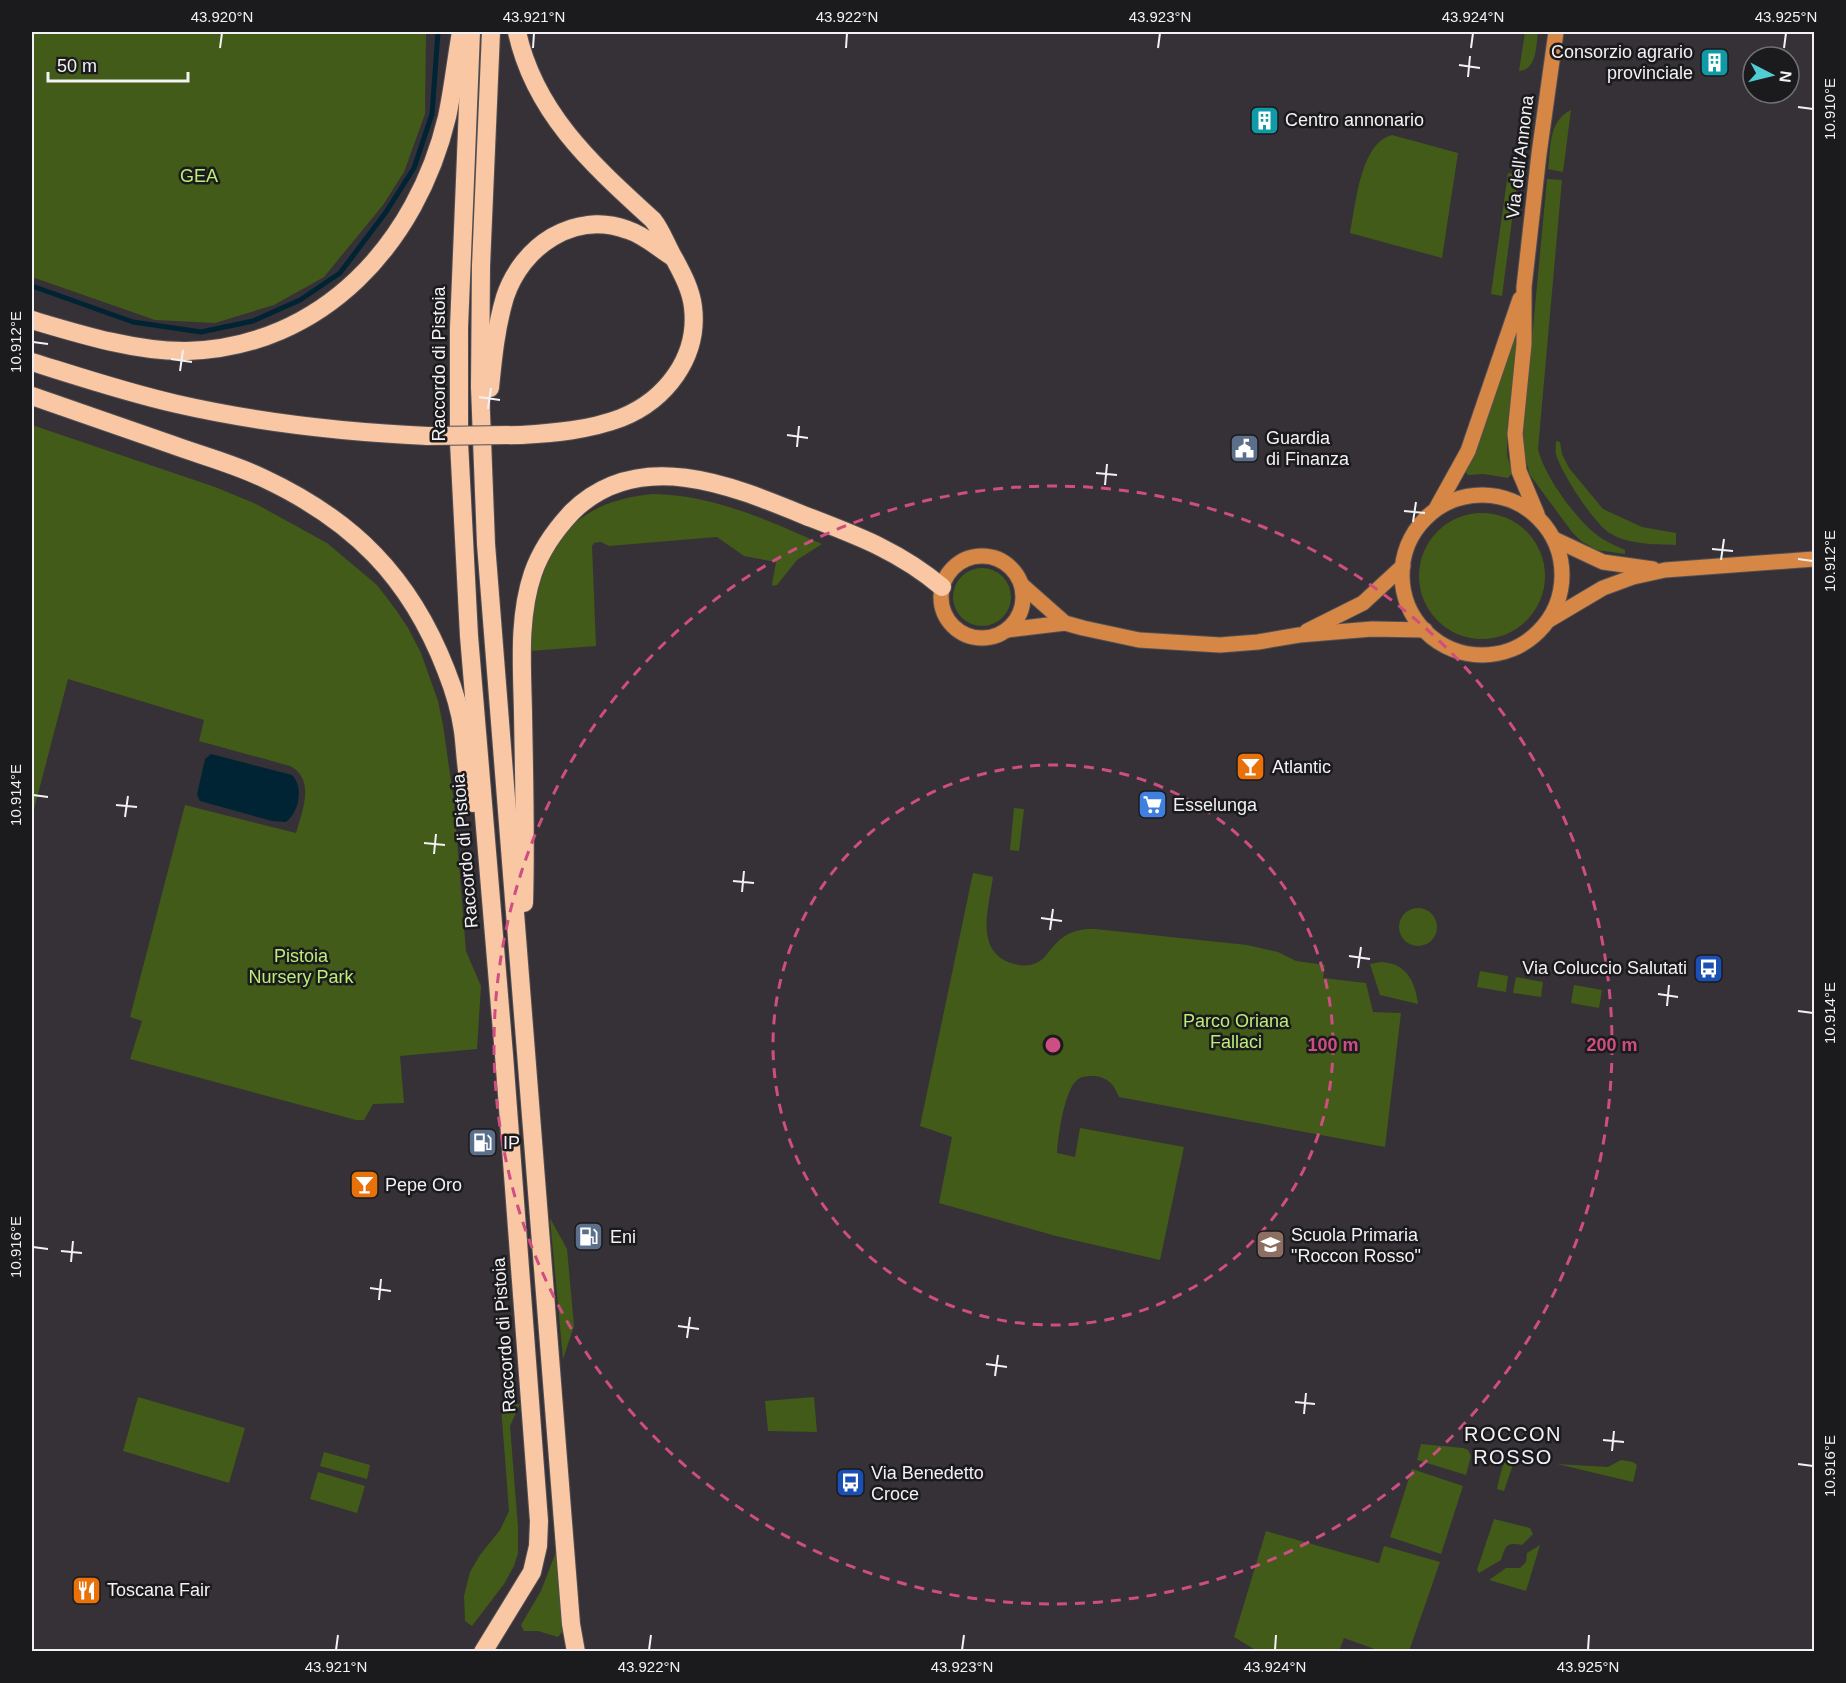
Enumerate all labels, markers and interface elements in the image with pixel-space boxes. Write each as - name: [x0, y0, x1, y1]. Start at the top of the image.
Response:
- text: 43.920°N: [191, 8, 253, 25]
- text: 43.921°N: [503, 8, 565, 25]
- text: 43.922°N: [816, 8, 878, 25]
- text: 43.923°N: [1129, 8, 1191, 25]
- text: 43.924°N: [1442, 8, 1504, 25]
- text: 43.925°N: [1755, 8, 1817, 25]
- place label: Consorzio agrario provinciale: [1551, 42, 1693, 83]
- scale bar: [48, 45, 188, 83]
- north arrow: [1741, 45, 1801, 105]
- building icon: Consorzio agrario provinciale: [1698, 46, 1730, 78]
- text: 50 m: [57, 56, 97, 76]
- text: N: [1776, 70, 1795, 84]
- text: 10.910°E: [1821, 78, 1838, 140]
- street label: Via dell'Annona: [1503, 93, 1538, 220]
- building icon: Centro annonario: [1248, 104, 1280, 136]
- place label: Centro annonario: [1285, 110, 1424, 130]
- park label: GEA: [180, 166, 218, 186]
- street label: Raccordo di Pistoia: [429, 285, 449, 442]
- text: 10.912°E: [7, 311, 24, 373]
- place label: Guardia di Finanza: [1266, 428, 1350, 469]
- public building icon: Guardia di Finanza: [1229, 432, 1261, 464]
- text: 10.912°E: [1821, 530, 1838, 592]
- bar icon: Atlantic: [1235, 751, 1267, 783]
- place label: Atlantic: [1272, 757, 1331, 777]
- text: 10.914°E: [7, 764, 24, 826]
- street label: Raccordo di Pistoia: [448, 772, 482, 929]
- supermarket icon: Esselunga: [1136, 789, 1168, 821]
- place label: Esselunga: [1173, 795, 1258, 815]
- park label: Pistoia Nursery Park: [248, 946, 355, 987]
- bus stop icon: Via Coluccio Salutati: [1692, 952, 1724, 984]
- place label: Via Coluccio Salutati: [1522, 958, 1687, 978]
- text: 10.914°E: [1821, 982, 1838, 1044]
- park label: Parco Oriana Fallaci: [1183, 1011, 1290, 1052]
- centre of rings: [1043, 1035, 1063, 1055]
- text: 100 m: [1307, 1035, 1359, 1055]
- text: 200 m: [1586, 1035, 1638, 1055]
- fuel station icon: IP: [466, 1127, 498, 1159]
- place label: IP: [503, 1133, 520, 1153]
- bar icon: Pepe Oro: [348, 1169, 380, 1201]
- place label: Pepe Oro: [385, 1175, 462, 1195]
- text: 10.916°E: [7, 1216, 24, 1278]
- fuel station icon: Eni: [573, 1221, 605, 1253]
- place label: Scuola Primaria "Roccon Rosso": [1291, 1225, 1421, 1266]
- place label: Eni: [610, 1227, 636, 1247]
- school or university icon: Scuola Primaria "Roccon Rosso": [1254, 1229, 1286, 1261]
- street label: Raccordo di Pistoia: [489, 1256, 519, 1413]
- district label: ROCCON ROSSO: [1464, 1423, 1562, 1468]
- text: 10.916°E: [1821, 1435, 1838, 1497]
- place label: Via Benedetto Croce: [871, 1463, 984, 1504]
- bus stop icon: Via Benedetto Croce: [834, 1467, 866, 1499]
- restaurant icon: Toscana Fair: [70, 1574, 102, 1606]
- place label: Toscana Fair: [107, 1580, 210, 1600]
- text: 43.921°N: [305, 1658, 367, 1675]
- text: 43.922°N: [618, 1658, 680, 1675]
- text: 43.923°N: [931, 1658, 993, 1675]
- text: 43.924°N: [1244, 1658, 1306, 1675]
- text: 43.925°N: [1557, 1658, 1619, 1675]

